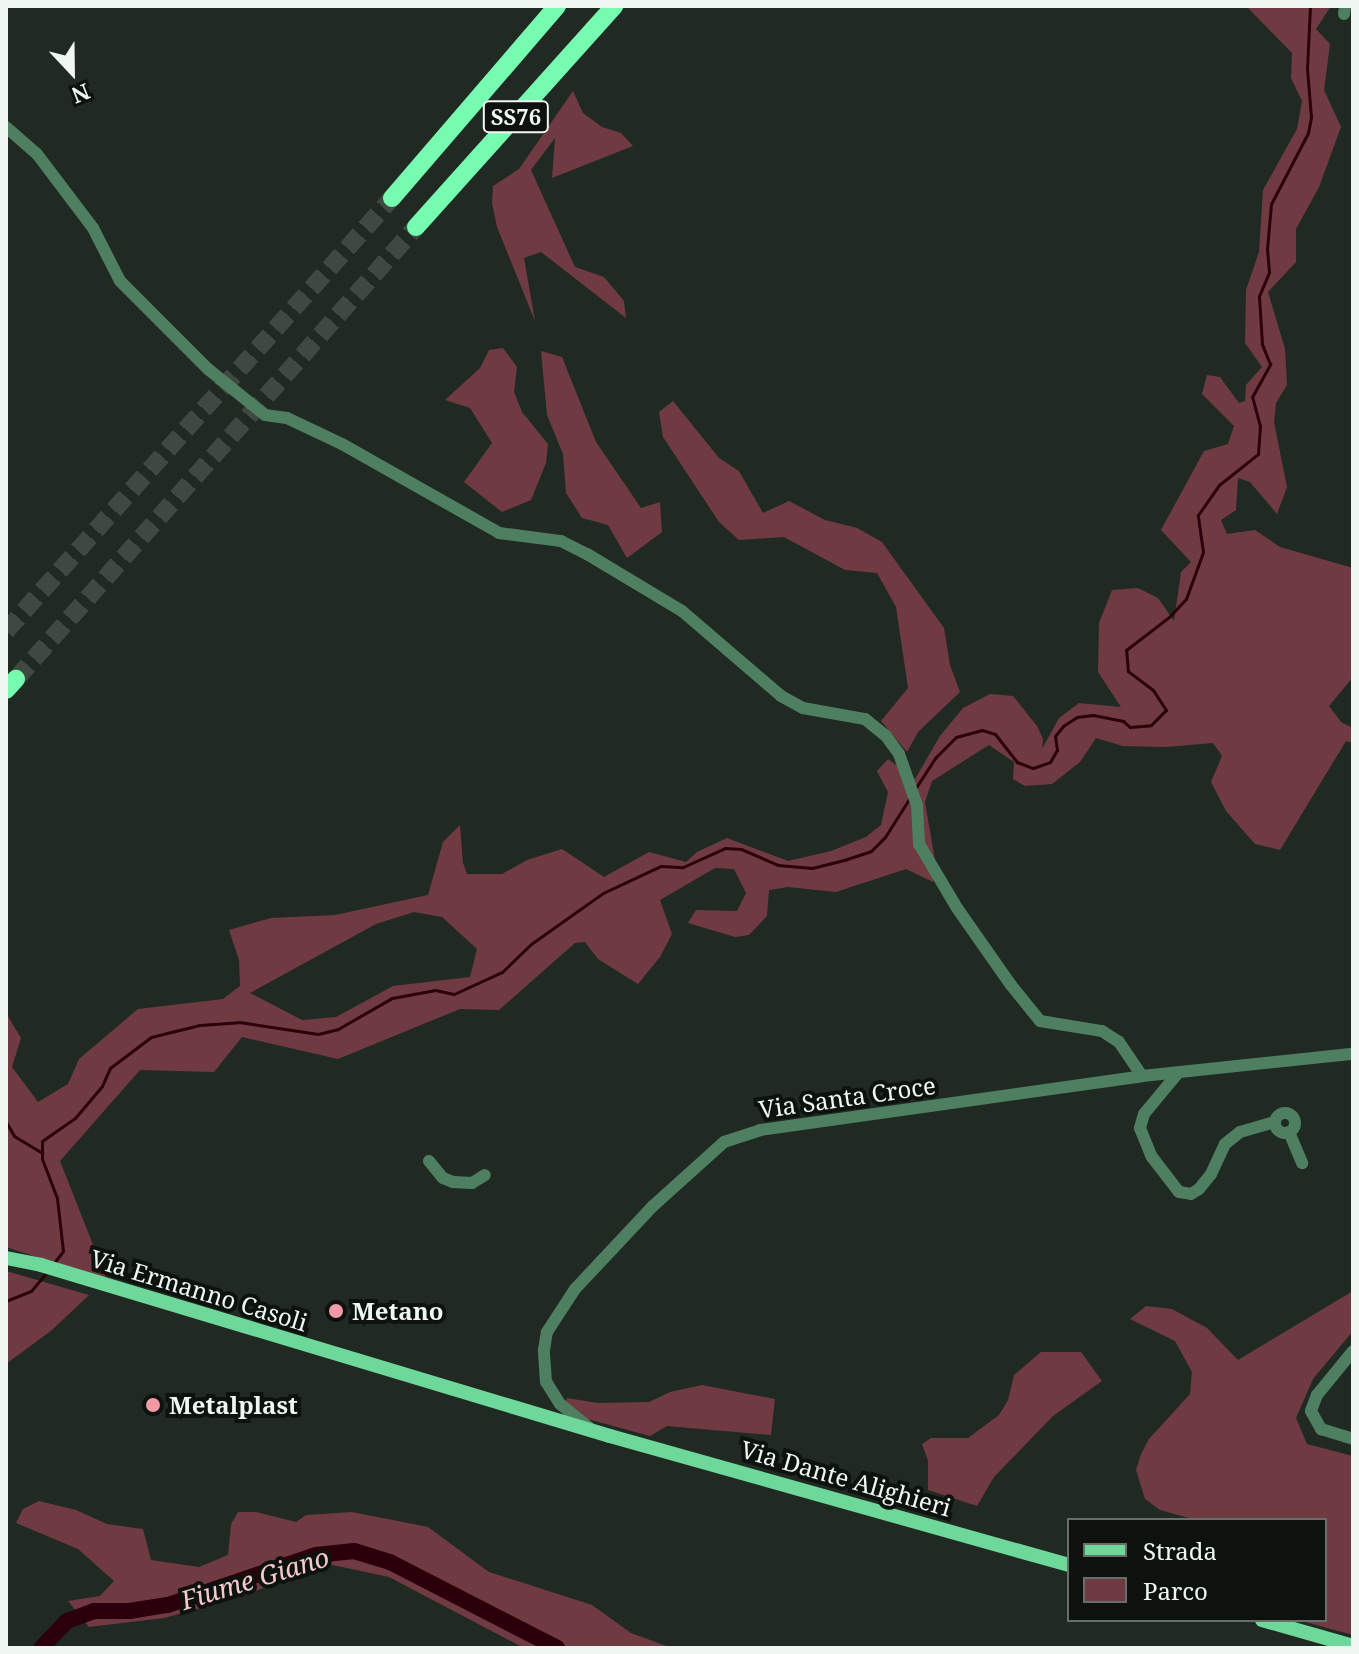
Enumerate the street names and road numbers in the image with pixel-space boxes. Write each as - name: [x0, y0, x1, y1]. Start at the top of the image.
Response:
- road number: SS76: [482, 99, 550, 135]
- street label: Via Santa Croce: [757, 1070, 937, 1124]
- street label: Via Ermanno Casoli: [87, 1243, 311, 1337]
- street label: Via Dante Alighieri: [738, 1434, 954, 1522]

